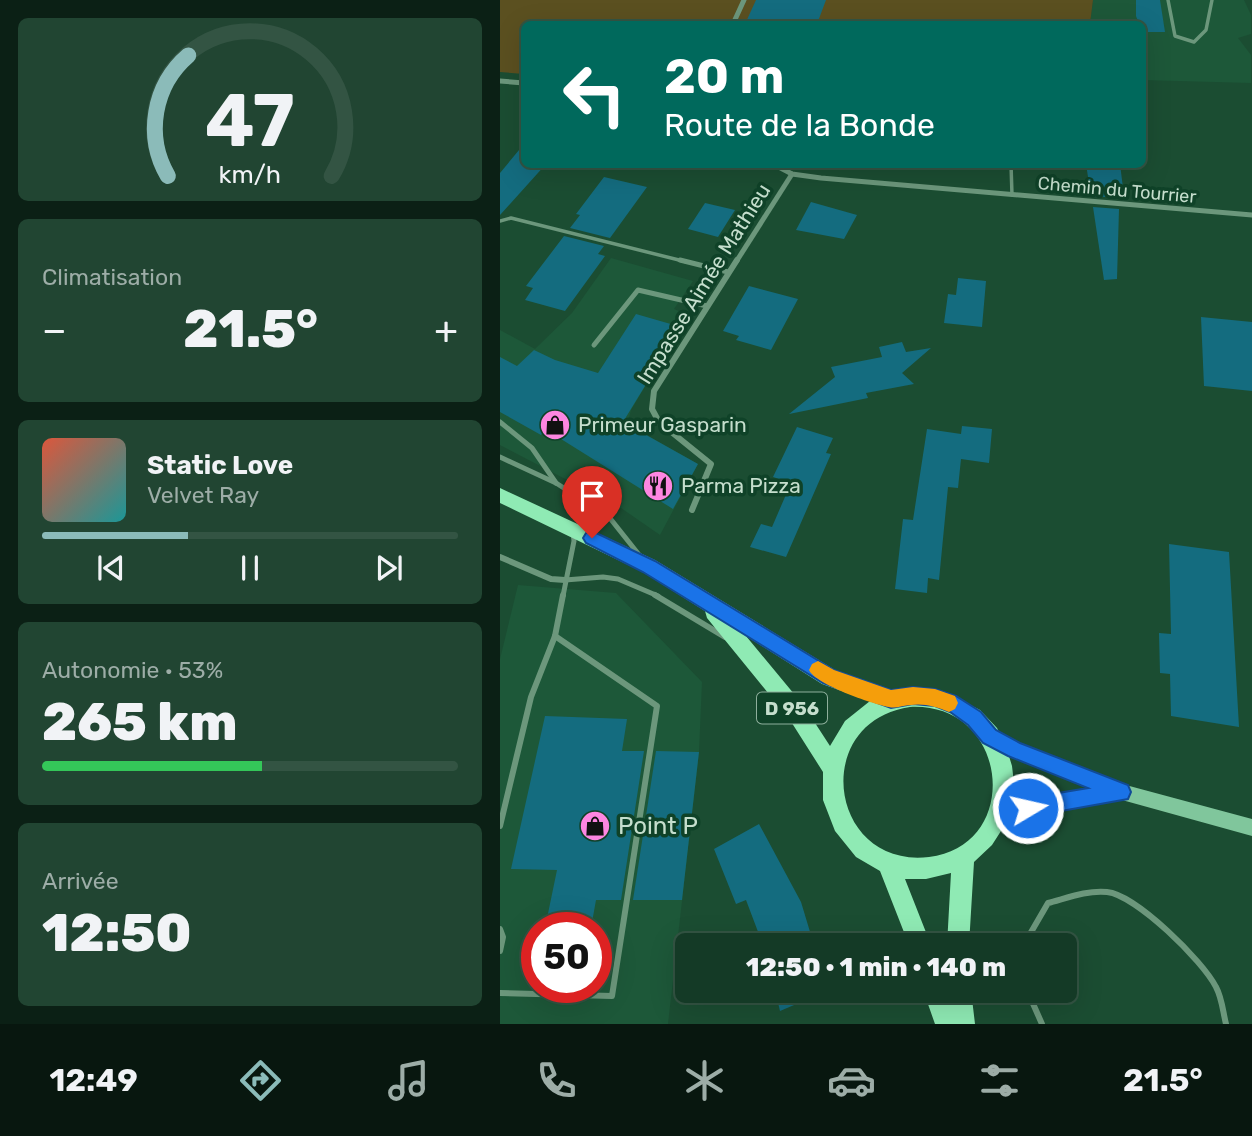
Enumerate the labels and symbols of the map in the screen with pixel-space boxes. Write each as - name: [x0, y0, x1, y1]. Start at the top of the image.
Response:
- street label: Chemin du Tourrier: [1037, 172, 1197, 208]
- street label: Impasse Aimée Mathieu: [632, 179, 775, 388]
- shop icon: Primeur Gasparin: [538, 408, 572, 442]
- place label: Primeur Gasparin: [578, 412, 747, 437]
- pin: [562, 466, 622, 538]
- restaurant icon: Parma Pizza: [641, 469, 675, 503]
- place label: Parma Pizza: [681, 473, 801, 498]
- road number: D 956: [757, 692, 827, 723]
- position arrow: [991, 771, 1065, 845]
- shop icon: Point P: [578, 809, 612, 843]
- place label: Point P: [618, 812, 698, 840]
- speed limit sign: 50: [521, 912, 612, 1003]

